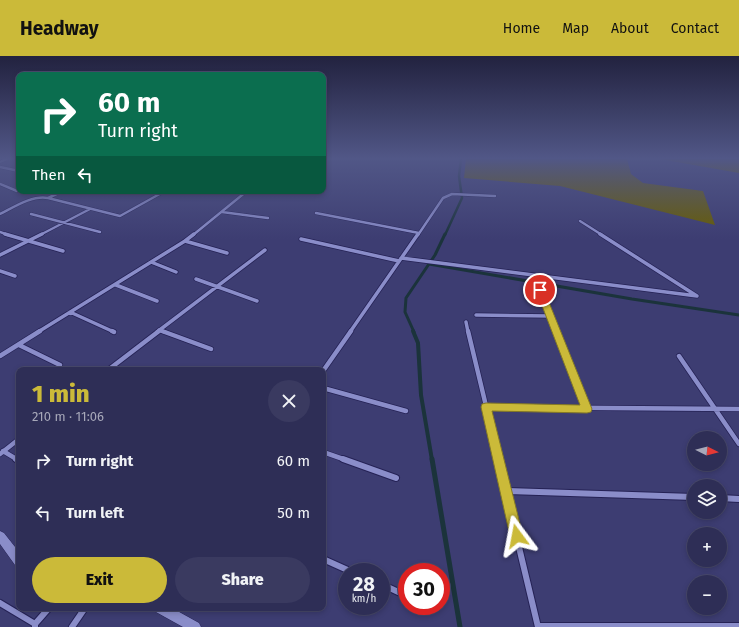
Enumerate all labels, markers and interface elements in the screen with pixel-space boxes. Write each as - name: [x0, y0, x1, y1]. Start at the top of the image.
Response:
- text: Headway: [20, 17, 99, 40]
- text: Home: [503, 20, 540, 37]
- text: Map: [562, 20, 589, 37]
- text: About: [611, 20, 649, 37]
- text: Contact: [671, 20, 719, 37]
- text: 60 m: [98, 86, 160, 119]
- icon: right: [32, 88, 84, 140]
- text: Turn right: [98, 120, 178, 142]
- icon: left: [74, 164, 96, 186]
- text: Then: [32, 166, 66, 184]
- pin: [523, 273, 557, 307]
- icon: arrive: [529, 279, 551, 301]
- text: 1 min: [32, 380, 90, 408]
- button: close: [268, 380, 310, 422]
- text: 210 m · 11:06: [32, 409, 104, 424]
- north arrow: [687, 431, 727, 471]
- map controls: [687, 431, 727, 615]
- icon: right: [32, 450, 54, 472]
- text: Turn right: [66, 452, 133, 470]
- text: 60 m: [277, 452, 310, 470]
- button: layers: [687, 479, 727, 519]
- icon: left: [32, 502, 54, 524]
- text: Turn left: [66, 504, 124, 522]
- text: 50 m: [277, 504, 310, 522]
- position arrow: [496, 515, 538, 557]
- button: +: [687, 527, 727, 567]
- button: Exit: [32, 557, 167, 603]
- button: Share: [175, 557, 310, 603]
- speed limit sign: 30: [398, 563, 450, 615]
- text: 28: [353, 572, 375, 596]
- button: −: [687, 575, 727, 615]
- text: km/h: [352, 593, 376, 605]

